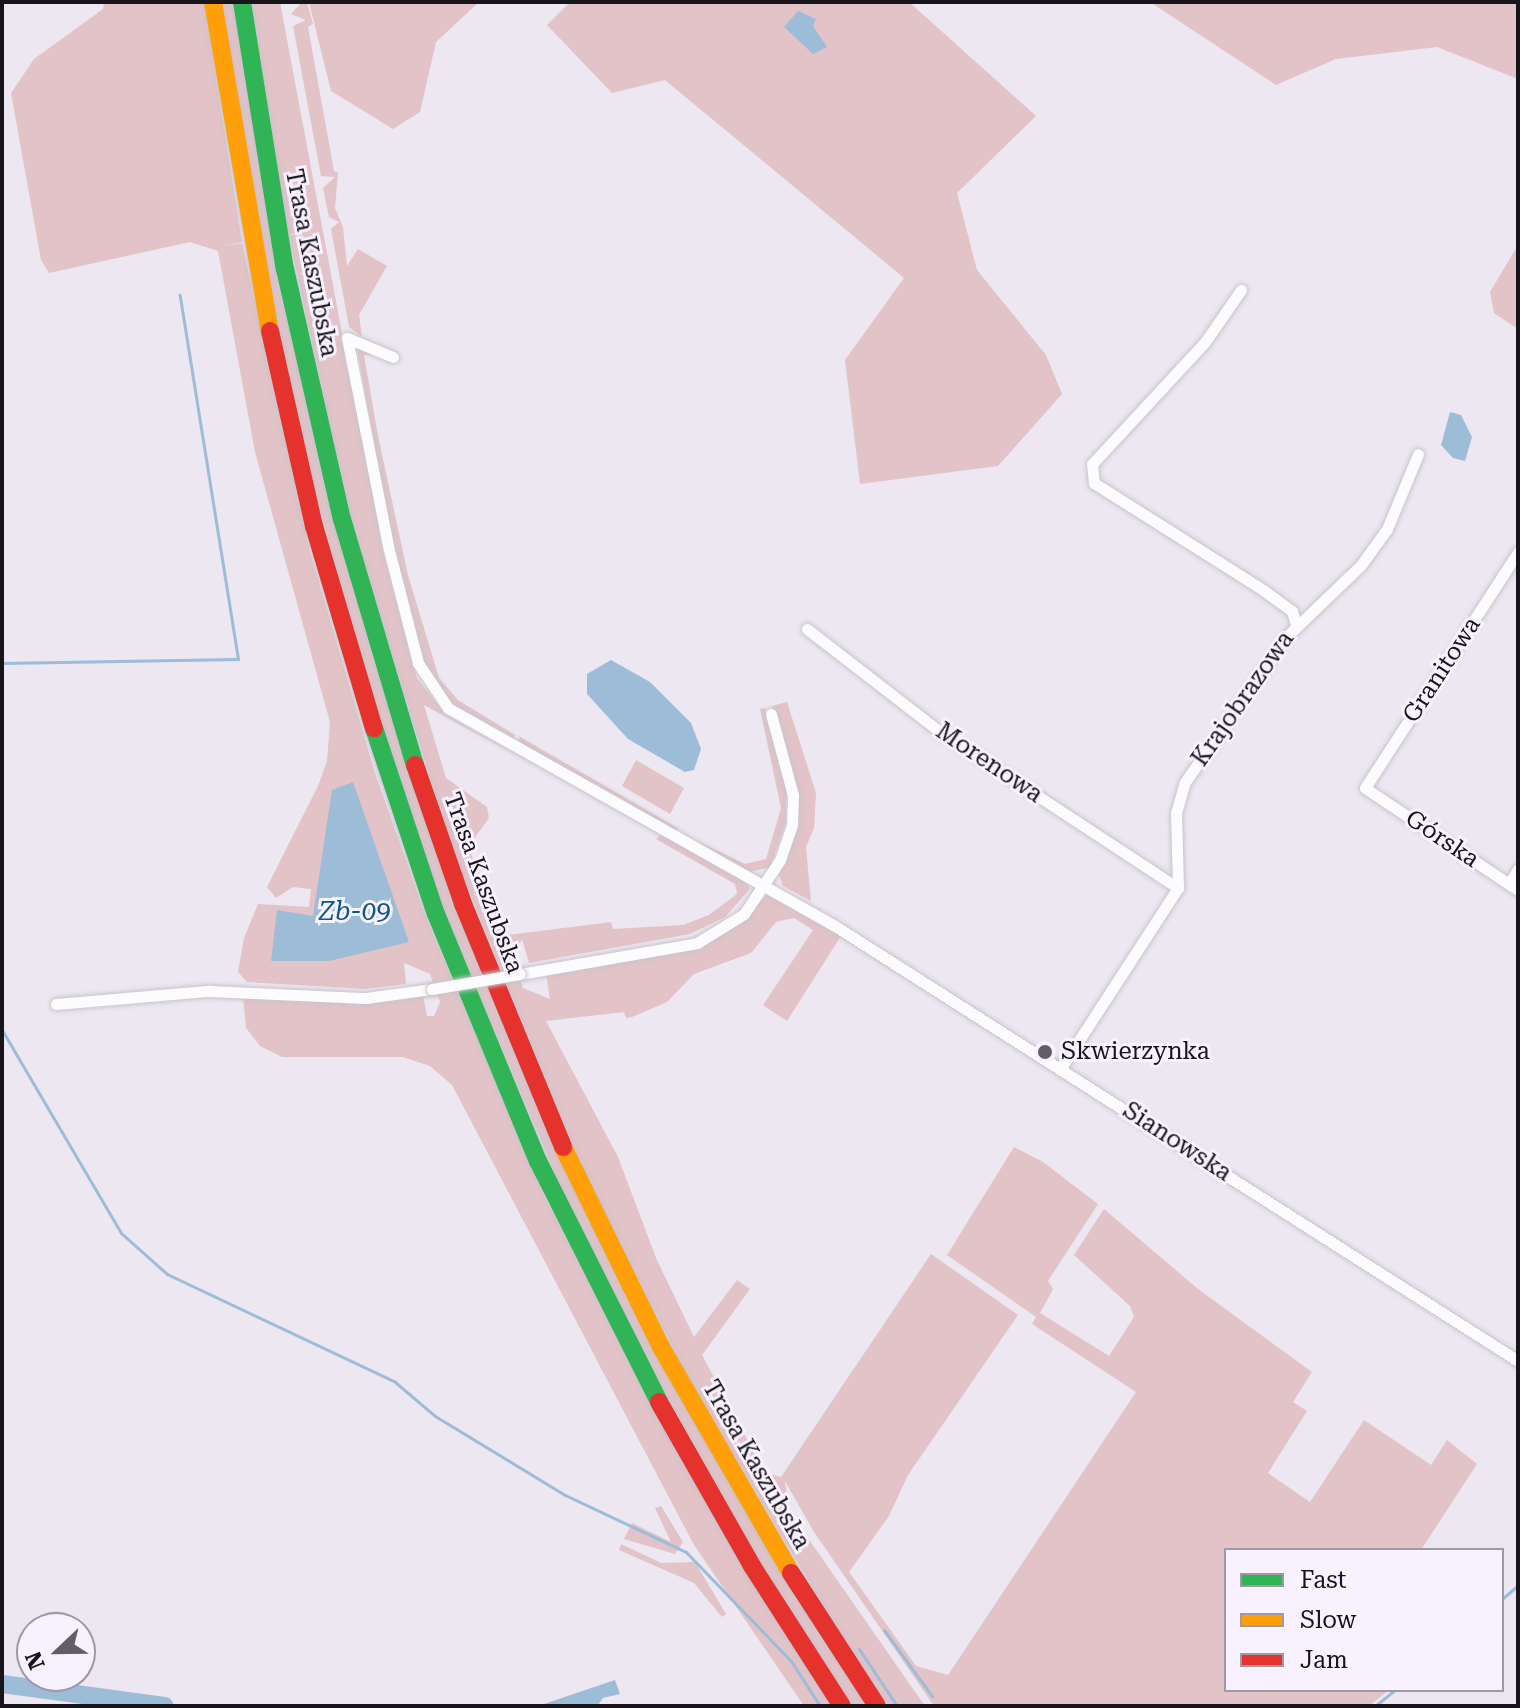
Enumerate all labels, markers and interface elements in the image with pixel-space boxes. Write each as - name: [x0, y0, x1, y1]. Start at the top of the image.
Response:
- street label: Trasa Kaszubska: [279, 167, 343, 359]
- street label: Granitowa: [1397, 612, 1487, 728]
- street label: Krajobrazowa: [1186, 626, 1300, 772]
- street label: Morenowa: [930, 717, 1048, 809]
- street label: Trasa Kaszubska: [437, 789, 529, 977]
- street label: Górska: [1400, 804, 1484, 874]
- water label: Zb-09: [319, 896, 391, 928]
- place label: Skwierzynka: [1061, 1038, 1210, 1066]
- marker: Skwierzynka: [1036, 1043, 1054, 1061]
- street label: Sianowska: [1117, 1096, 1237, 1188]
- street label: Trasa Kaszubska: [696, 1375, 816, 1555]
- legend: [1224, 1548, 1504, 1692]
- text: Fast: [1300, 1566, 1347, 1594]
- text: Slow: [1300, 1606, 1356, 1634]
- north arrow: [16, 1612, 96, 1692]
- text: Jam: [1300, 1646, 1348, 1674]
- text: N: [20, 1648, 50, 1673]

